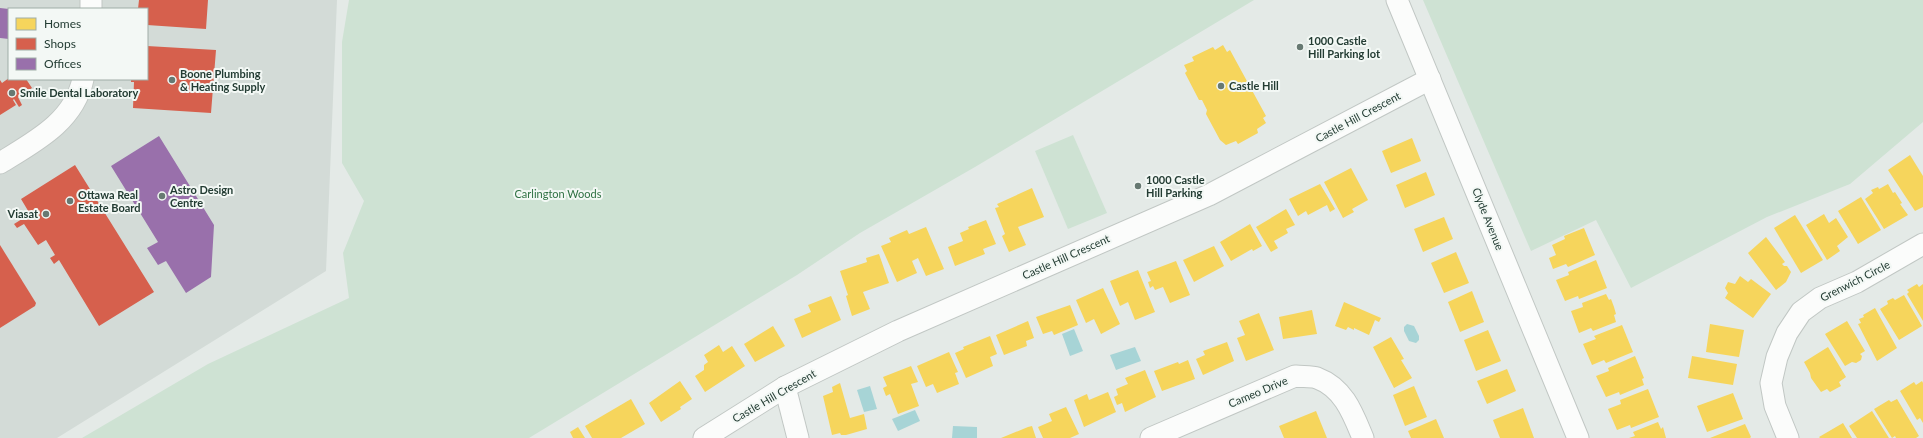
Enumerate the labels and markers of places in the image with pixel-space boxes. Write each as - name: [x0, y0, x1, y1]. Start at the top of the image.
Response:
- place label: 1000 Castle Hill Parking lot: [1308, 34, 1381, 60]
- marker: 1000 Castle Hill Parking lot: [1295, 42, 1305, 52]
- place label: Boone Plumbing & Heating Supply: [180, 67, 265, 93]
- marker: Boone Plumbing & Heating Supply: [167, 75, 177, 85]
- place label: Castle Hill: [1229, 79, 1279, 92]
- marker: Castle Hill: [1216, 81, 1226, 91]
- place label: Smile Dental Laboratory: [20, 86, 138, 99]
- marker: Smile Dental Laboratory: [7, 88, 17, 98]
- place label: 1000 Castle Hill Parking: [1146, 173, 1205, 199]
- marker: 1000 Castle Hill Parking: [1133, 181, 1143, 191]
- place label: Astro Design Centre: [169, 183, 233, 209]
- place label: Ottawa Real Estate Board: [78, 188, 141, 214]
- marker: Astro Design Centre: [157, 191, 167, 201]
- marker: Ottawa Real Estate Board: [65, 196, 75, 206]
- place label: Viasat: [7, 207, 39, 220]
- marker: Viasat: [41, 209, 51, 219]

